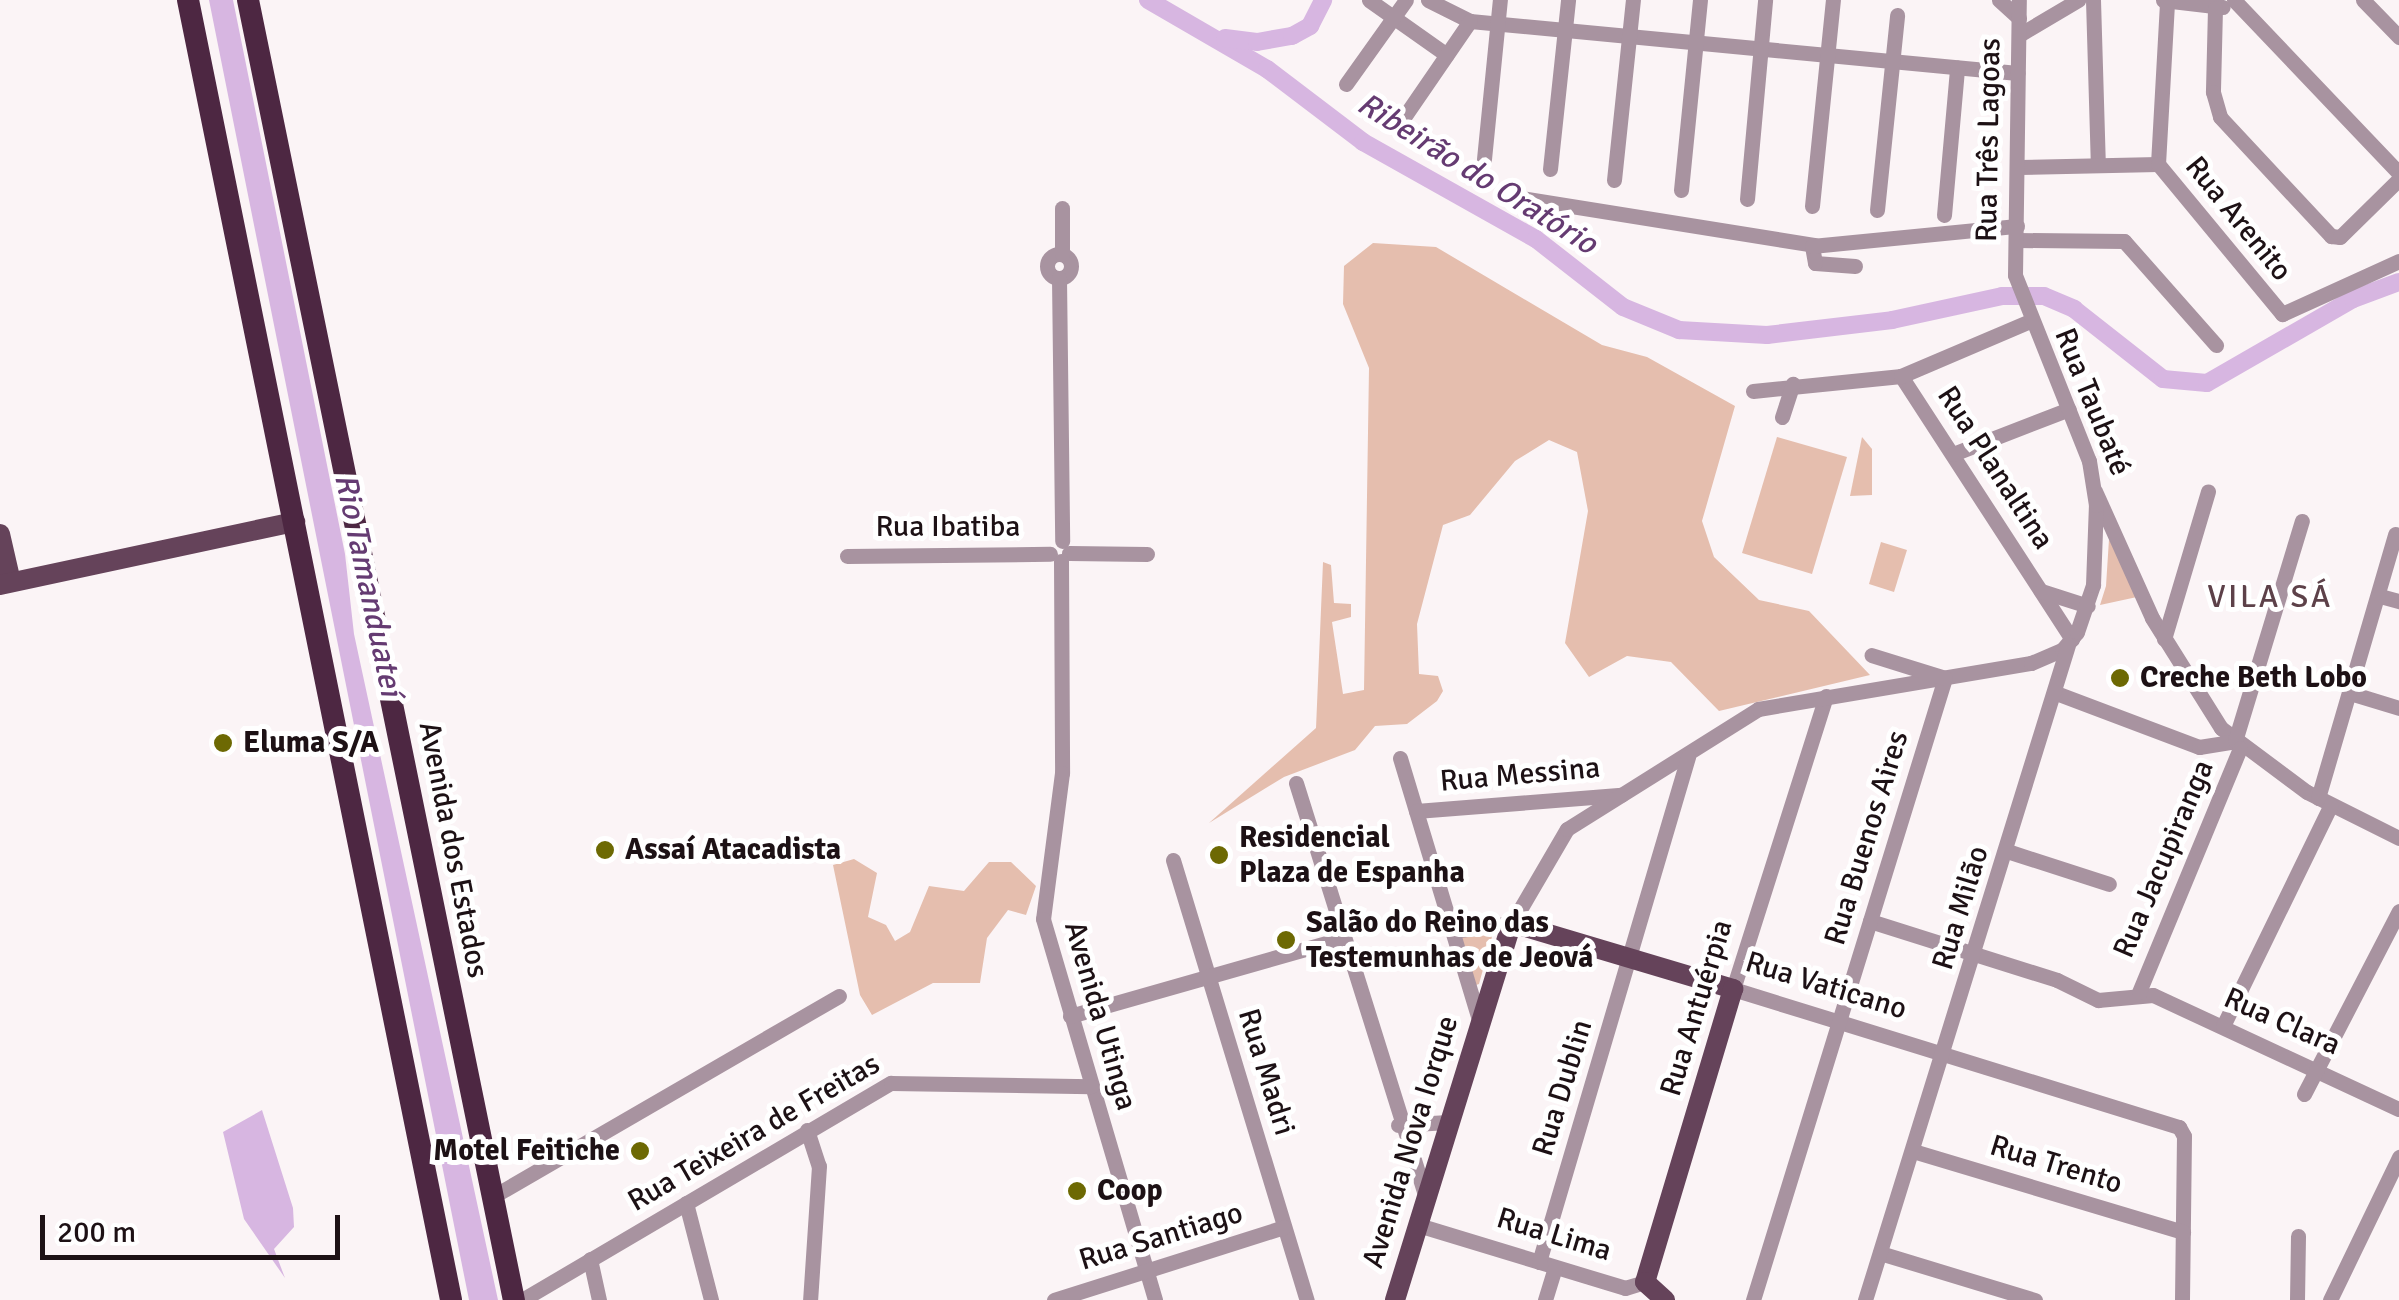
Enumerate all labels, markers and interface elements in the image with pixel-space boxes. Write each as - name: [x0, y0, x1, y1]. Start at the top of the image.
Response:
- street label: Rua Três Lagoas: [1969, 38, 2009, 242]
- water label: Ribeirão do Oratório: [1350, 85, 1604, 263]
- street label: Rua Arenito: [2177, 150, 2299, 288]
- street label: Rua Taubaté: [2046, 323, 2138, 481]
- street label: Rua Planaltina: [1929, 380, 2061, 556]
- water label: Rio Tamanduateí: [326, 470, 410, 700]
- street label: Rua Ibatiba: [876, 509, 1020, 545]
- district label: VILA SÁ: [2207, 578, 2333, 616]
- place label: Creche Beth Lobo: [2140, 660, 2367, 696]
- marker: Creche Beth Lobo: [2109, 667, 2131, 689]
- street label: Avenida dos Estados: [411, 719, 495, 981]
- place label: Eluma S/A: [243, 725, 379, 761]
- street label: Rua Buenos Aires: [1817, 727, 1917, 949]
- marker: Eluma S/A: [212, 732, 234, 754]
- street label: Rua Messina: [1438, 750, 1602, 800]
- street label: Rua Jacupiranga: [2106, 755, 2222, 963]
- place label: Residencial Plaza de Espanha: [1239, 820, 1465, 890]
- place label: Assaí Atacadista: [625, 832, 841, 868]
- marker: Assaí Atacadista: [594, 839, 616, 861]
- street label: Rua Milão: [1925, 842, 1997, 974]
- marker: Residencial Plaza de Espanha: [1208, 844, 1230, 866]
- place label: Salão do Reino das Testemunhas de Jeová: [1306, 905, 1593, 976]
- street label: Rua Antuérpia: [1653, 916, 1741, 1100]
- street label: Avenida Utinga: [1056, 917, 1144, 1115]
- marker: Salão do Reino das Testemunhas de Jeová: [1275, 929, 1297, 951]
- street label: Rua Vaticano: [1741, 944, 1911, 1028]
- street label: Rua Clara: [2218, 980, 2346, 1064]
- street label: Rua Madri: [1230, 1004, 1302, 1140]
- street label: Avenida Nova Iorque: [1356, 1012, 1466, 1272]
- street label: Rua Dublin: [1525, 1016, 1601, 1160]
- street label: Rua Teixeira de Freitas: [622, 1046, 886, 1220]
- street label: Rua Trento: [1985, 1128, 2127, 1202]
- place label: Motel Feitiche: [433, 1133, 620, 1169]
- marker: Motel Feitiche: [629, 1140, 651, 1162]
- place label: Coop: [1097, 1173, 1163, 1209]
- marker: Coop: [1066, 1180, 1088, 1202]
- scale bar: [45, 1195, 345, 1257]
- street label: Rua Santiago: [1075, 1195, 1247, 1279]
- street label: Rua Lima: [1492, 1201, 1616, 1269]
- text: 200 m: [57, 1214, 136, 1251]

